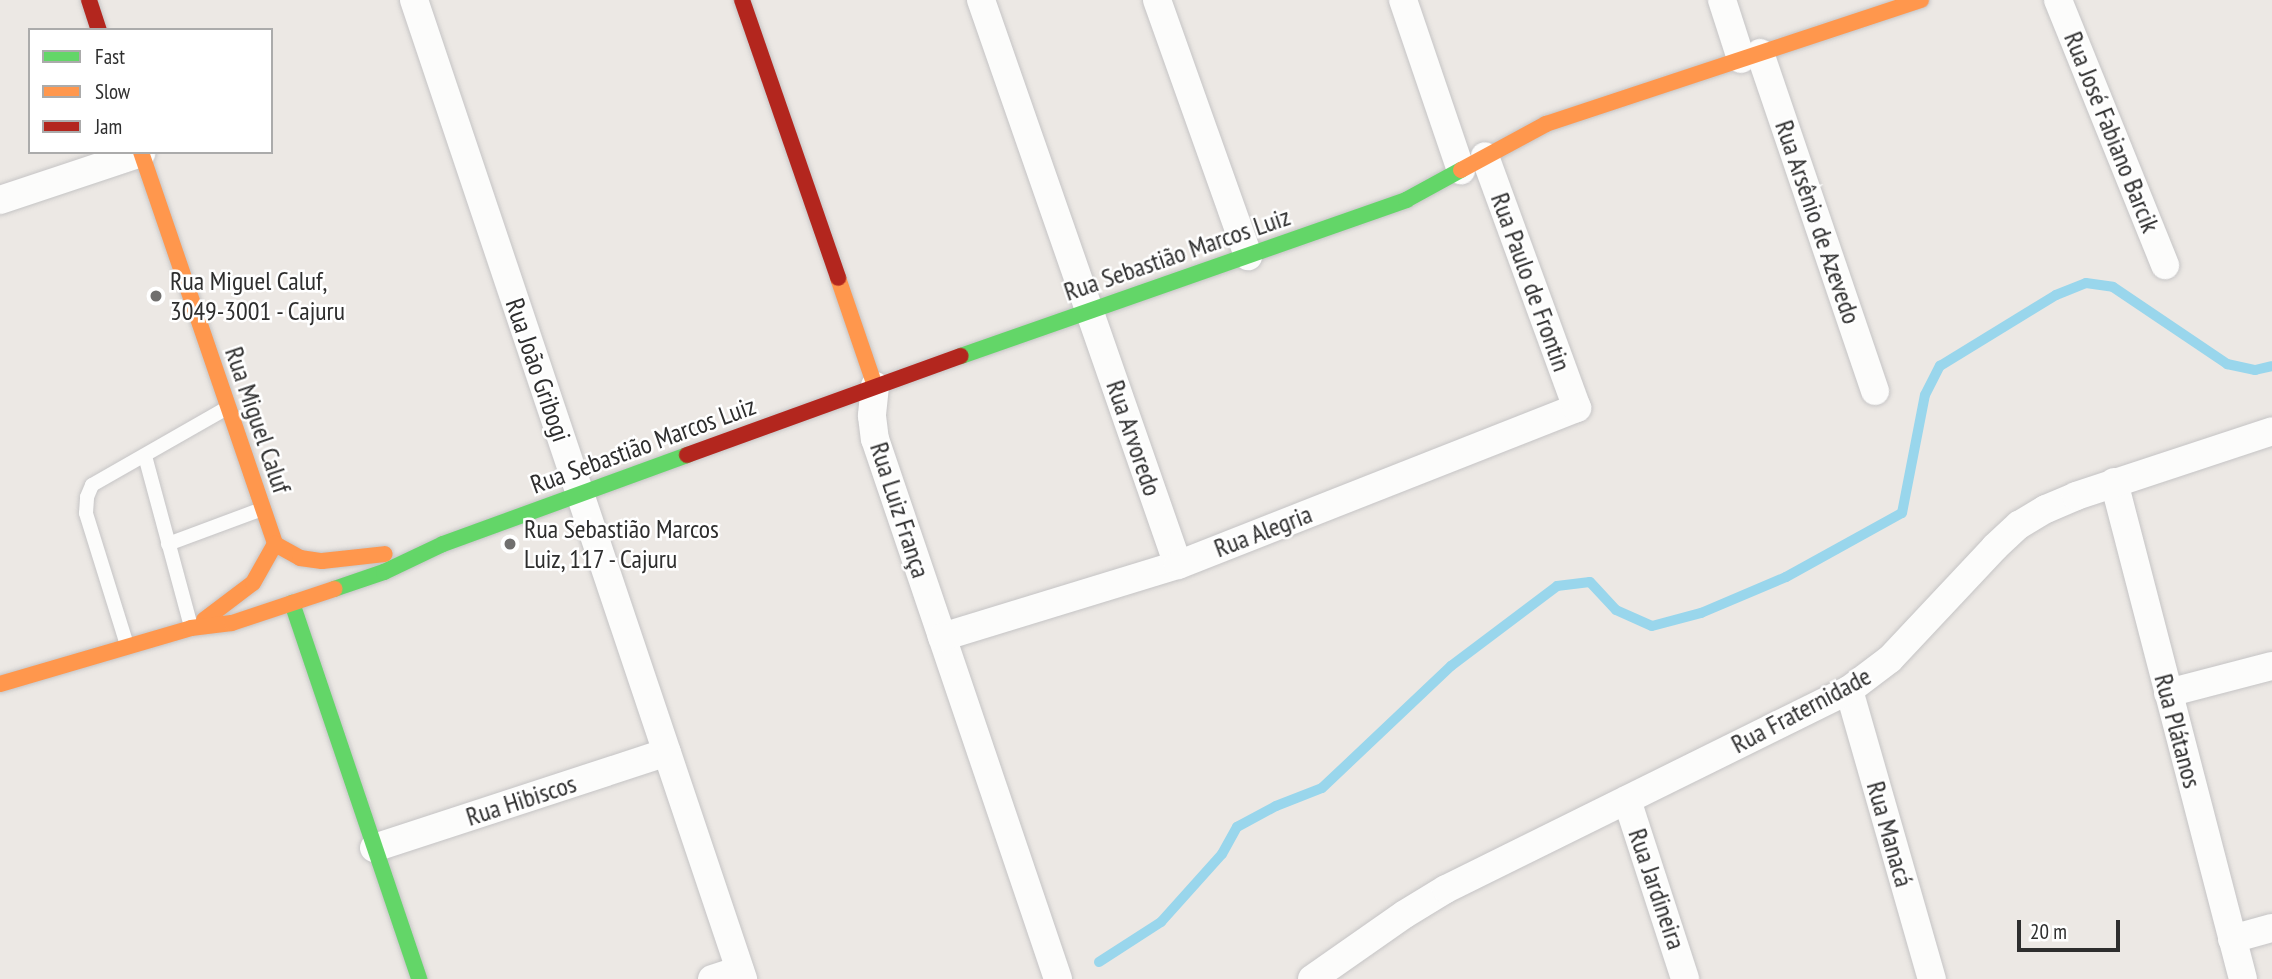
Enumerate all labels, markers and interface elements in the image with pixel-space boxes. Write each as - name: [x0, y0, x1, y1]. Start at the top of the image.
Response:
- street label: Rua José Fabiano Barcik: [2058, 27, 2166, 237]
- legend: [28, 28, 273, 154]
- text: Fast: [95, 43, 125, 70]
- text: Slow: [95, 78, 130, 105]
- text: Jam: [95, 113, 122, 140]
- street label: Rua Arsênio de Azevedo: [1768, 116, 1868, 328]
- street label: Rua Paulo de Frontin: [1484, 189, 1578, 375]
- street label: Rua Sebastião Marcos Luiz: [1060, 201, 1294, 307]
- place label: Rua Miguel Caluf, 3049-3001 - Cajuru: [170, 265, 347, 326]
- marker: Rua Miguel Caluf, 3049-3001 - Cajuru: [148, 288, 164, 304]
- street label: Rua João Gribogi: [499, 294, 577, 446]
- street label: Rua Miguel Caluf: [218, 343, 298, 497]
- street label: Rua Arvoredo: [1100, 376, 1168, 500]
- street label: Rua Sebastião Marcos Luiz: [526, 390, 760, 500]
- street label: Rua Luiz França: [863, 438, 937, 582]
- street label: Rua Alegria: [1209, 498, 1317, 564]
- place label: Rua Sebastião Marcos Luiz, 117 - Cajuru: [524, 513, 719, 574]
- marker: Rua Sebastião Marcos Luiz, 117 - Cajuru: [502, 536, 518, 552]
- street label: Rua Fraternidade: [1726, 660, 1876, 760]
- street label: Rua Plátanos: [2148, 671, 2208, 791]
- street label: Rua Hibiscos: [462, 768, 580, 832]
- street label: Rua Manacá: [1860, 778, 1920, 890]
- street label: Rua Jardineira: [1622, 825, 1692, 953]
- scale bar: [2020, 906, 2123, 950]
- text: 20 m: [2030, 918, 2067, 945]

